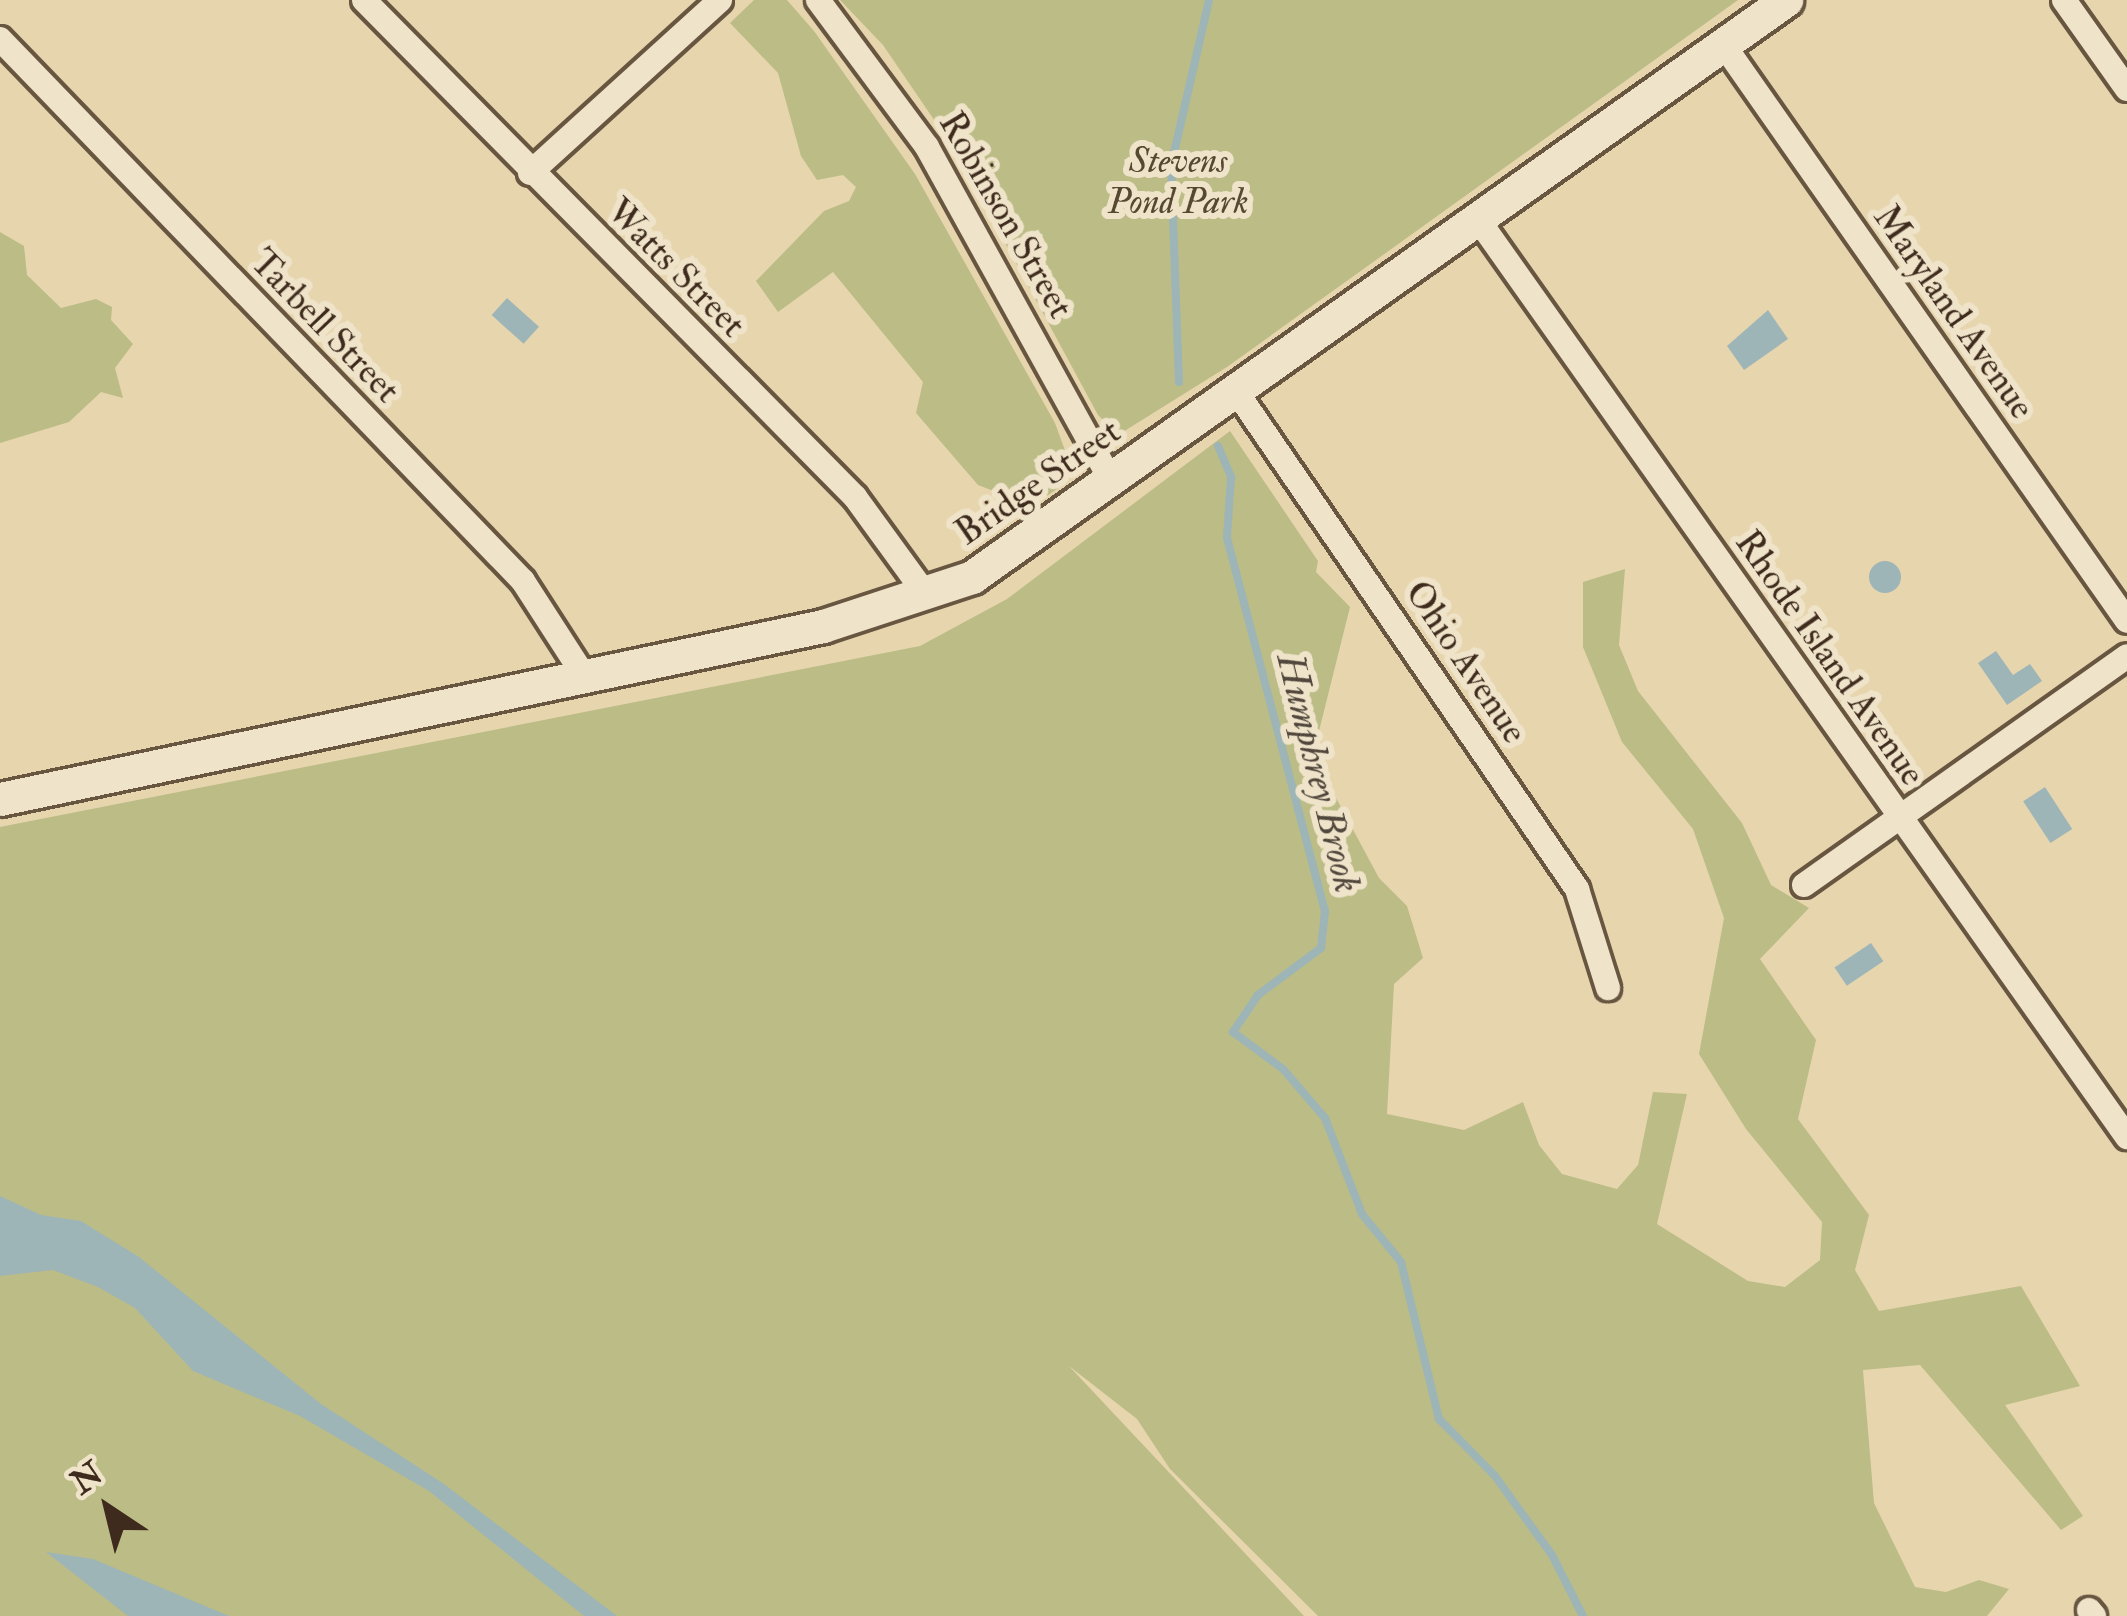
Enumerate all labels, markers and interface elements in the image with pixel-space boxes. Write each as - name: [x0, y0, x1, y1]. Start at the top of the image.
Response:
- street label: Robinson Street: [930, 104, 1082, 326]
- park label: Stevens Pond Park: [1107, 138, 1249, 223]
- street label: Watts Street: [598, 190, 754, 346]
- street label: Maryland Avenue: [1864, 197, 2044, 427]
- street label: Tarbell Street: [241, 240, 409, 412]
- street label: Bridge Street: [947, 410, 1129, 554]
- street label: Rhode Island Avenue: [1726, 522, 1934, 794]
- street label: Ohio Avenue: [1396, 573, 1536, 751]
- water label: Humphrey Brook: [1266, 649, 1370, 897]
- north arrow: [48, 1448, 168, 1568]
- text: N: [63, 1453, 111, 1503]

